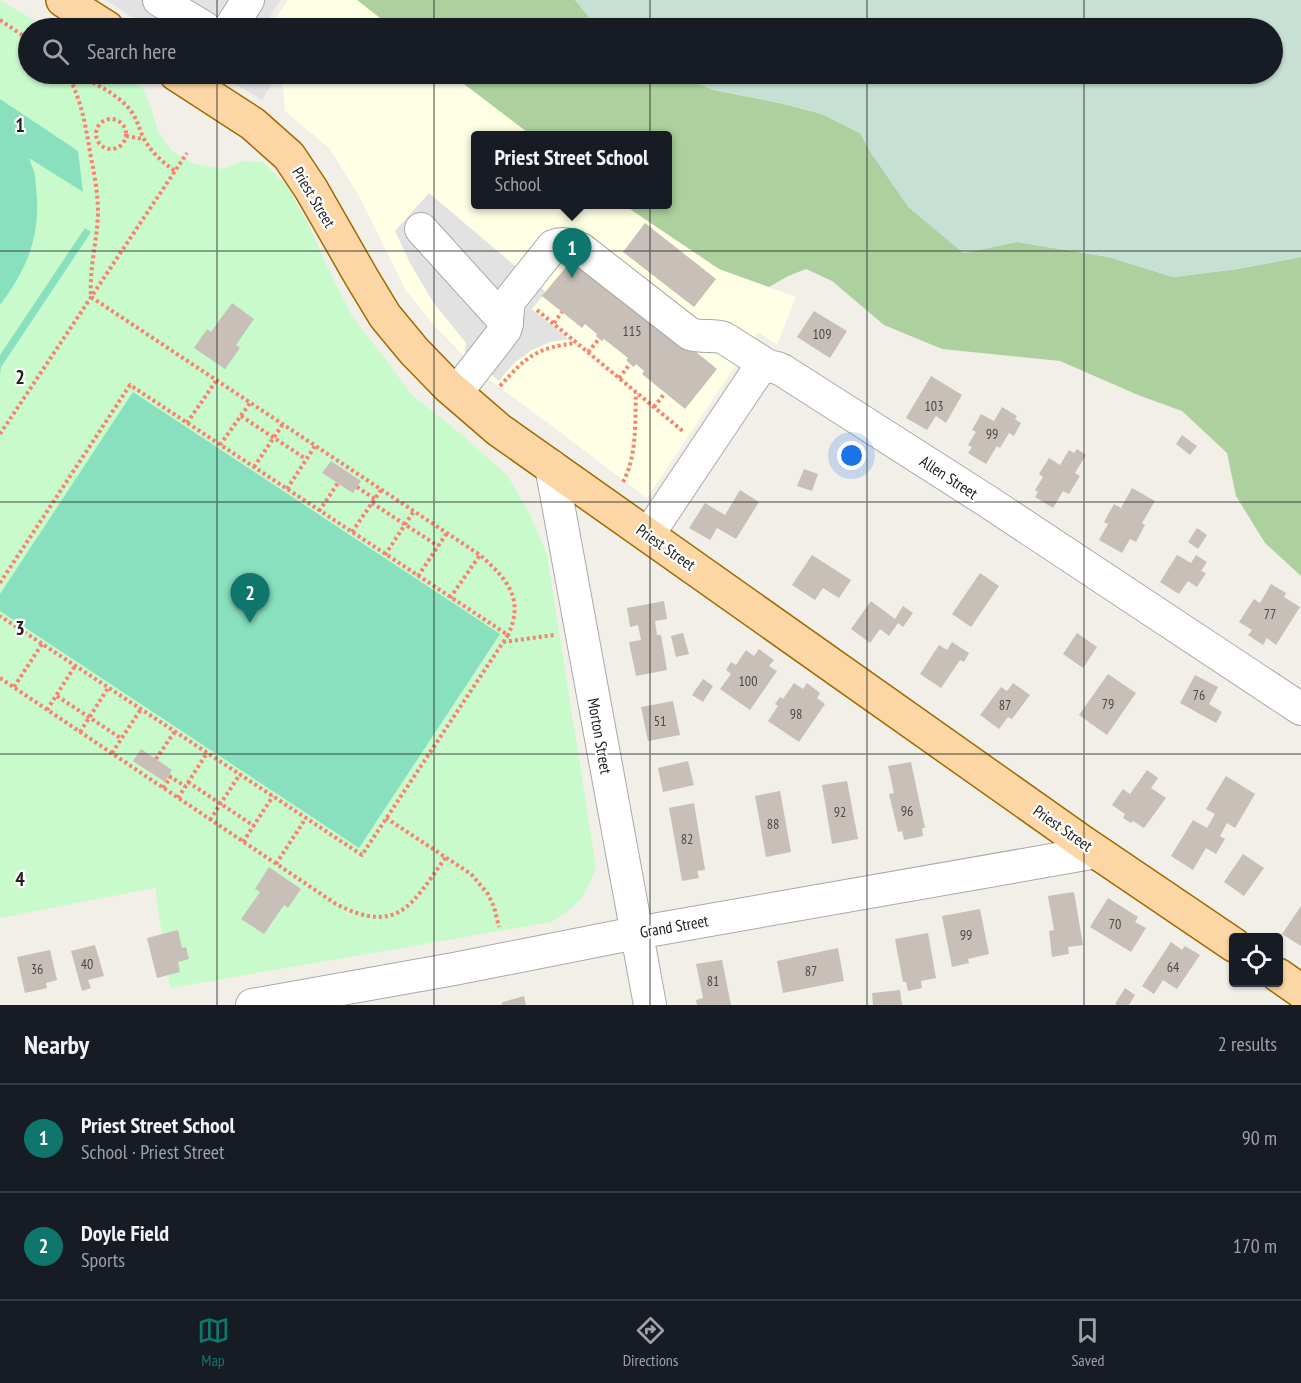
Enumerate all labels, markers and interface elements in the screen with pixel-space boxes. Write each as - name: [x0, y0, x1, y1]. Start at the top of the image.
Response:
- search box: [18, 18, 1283, 84]
- icon: search: [39, 35, 72, 68]
- text: Search here: [87, 37, 176, 65]
- text: 1: [15, 112, 25, 138]
- popup: [471, 131, 672, 209]
- text: Priest Street School: [495, 143, 648, 171]
- street label: Priest Street: [288, 163, 340, 232]
- text: School: [495, 171, 541, 197]
- pin: 1: [552, 228, 592, 278]
- house number: 115: [623, 322, 641, 340]
- house number: 109: [813, 325, 831, 343]
- text: 2: [15, 364, 25, 390]
- house number: 103: [925, 397, 943, 415]
- house number: 99: [986, 425, 998, 443]
- your location: [837, 441, 866, 470]
- street label: Allen Street: [916, 451, 982, 503]
- street label: Priest Street: [633, 519, 700, 575]
- pin: 2: [230, 574, 270, 623]
- house number: 77: [1264, 605, 1276, 623]
- text: 3: [15, 615, 25, 641]
- house number: 100: [739, 672, 757, 690]
- house number: 76: [1193, 686, 1205, 704]
- house number: 79: [1102, 695, 1114, 713]
- house number: 87: [999, 696, 1011, 714]
- street label: Morton Street: [584, 697, 617, 776]
- house number: 98: [790, 705, 802, 723]
- house number: 51: [654, 712, 666, 730]
- street label: Priest Street: [1030, 800, 1097, 856]
- house number: 96: [901, 802, 913, 820]
- house number: 92: [834, 803, 846, 821]
- house number: 88: [767, 815, 779, 833]
- house number: 82: [681, 830, 693, 848]
- text: 4: [15, 866, 25, 892]
- street label: Grand Street: [638, 910, 710, 942]
- house number: 70: [1109, 915, 1121, 933]
- house number: 99: [960, 926, 972, 944]
- map controls: [1229, 933, 1283, 987]
- button: locate: [1229, 933, 1283, 987]
- house number: 40: [81, 955, 93, 973]
- house number: 64: [1167, 958, 1180, 976]
- house number: 36: [31, 960, 43, 978]
- house number: 87: [805, 962, 817, 980]
- house number: 81: [707, 972, 719, 990]
- text: Nearby: [24, 1028, 89, 1061]
- text: 2 results: [1218, 1031, 1277, 1057]
- text: Priest Street School: [81, 1111, 235, 1139]
- text: 1: [39, 1125, 48, 1151]
- text: 90 m: [1242, 1125, 1277, 1151]
- text: School · Priest Street: [81, 1139, 225, 1165]
- text: Doyle Field: [81, 1219, 169, 1247]
- text: 2: [39, 1233, 48, 1259]
- text: 170 m: [1233, 1233, 1277, 1259]
- text: Sports: [81, 1247, 125, 1273]
- tab: Map: [197, 1314, 230, 1370]
- tab: Directions: [623, 1314, 678, 1370]
- tab: Saved: [1071, 1314, 1104, 1370]

